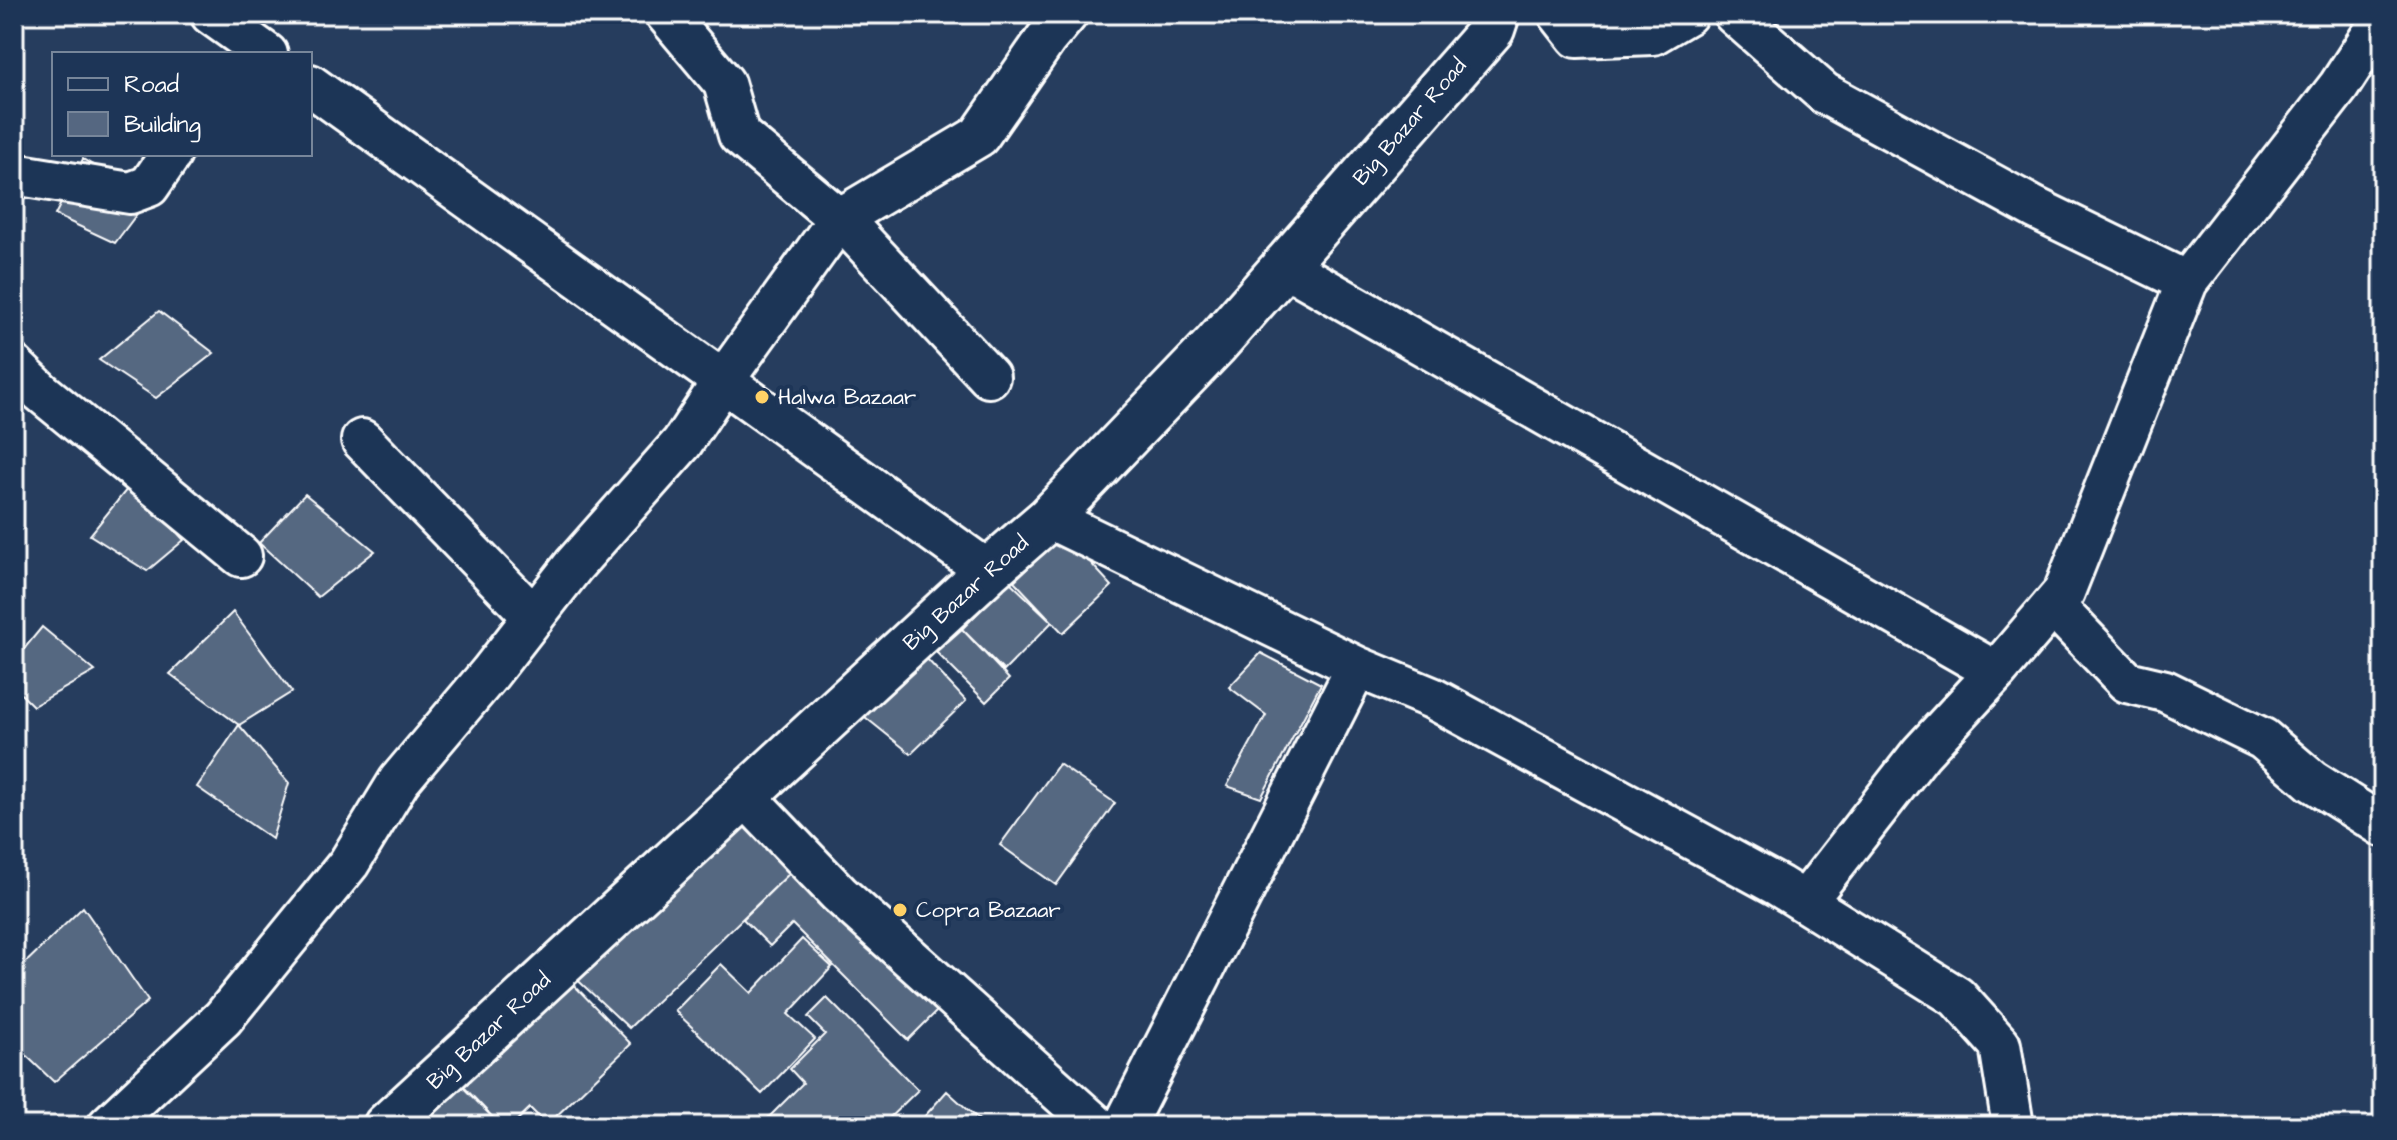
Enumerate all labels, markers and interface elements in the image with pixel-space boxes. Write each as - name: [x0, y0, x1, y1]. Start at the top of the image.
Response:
- legend: [52, 52, 312, 156]
- street label: Big Bazar Road: [1346, 52, 1475, 193]
- text: Road: [124, 68, 179, 102]
- text: Building: [124, 108, 201, 143]
- place label: Halwa Bazaar: [778, 382, 916, 413]
- marker: Halwa Bazaar: [753, 388, 771, 406]
- street label: Big Bazar Road: [896, 528, 1036, 659]
- place label: Copra Bazaar: [916, 895, 1061, 926]
- marker: Copra Bazaar: [891, 901, 909, 919]
- street label: Big Bazar Road: [420, 965, 559, 1097]

